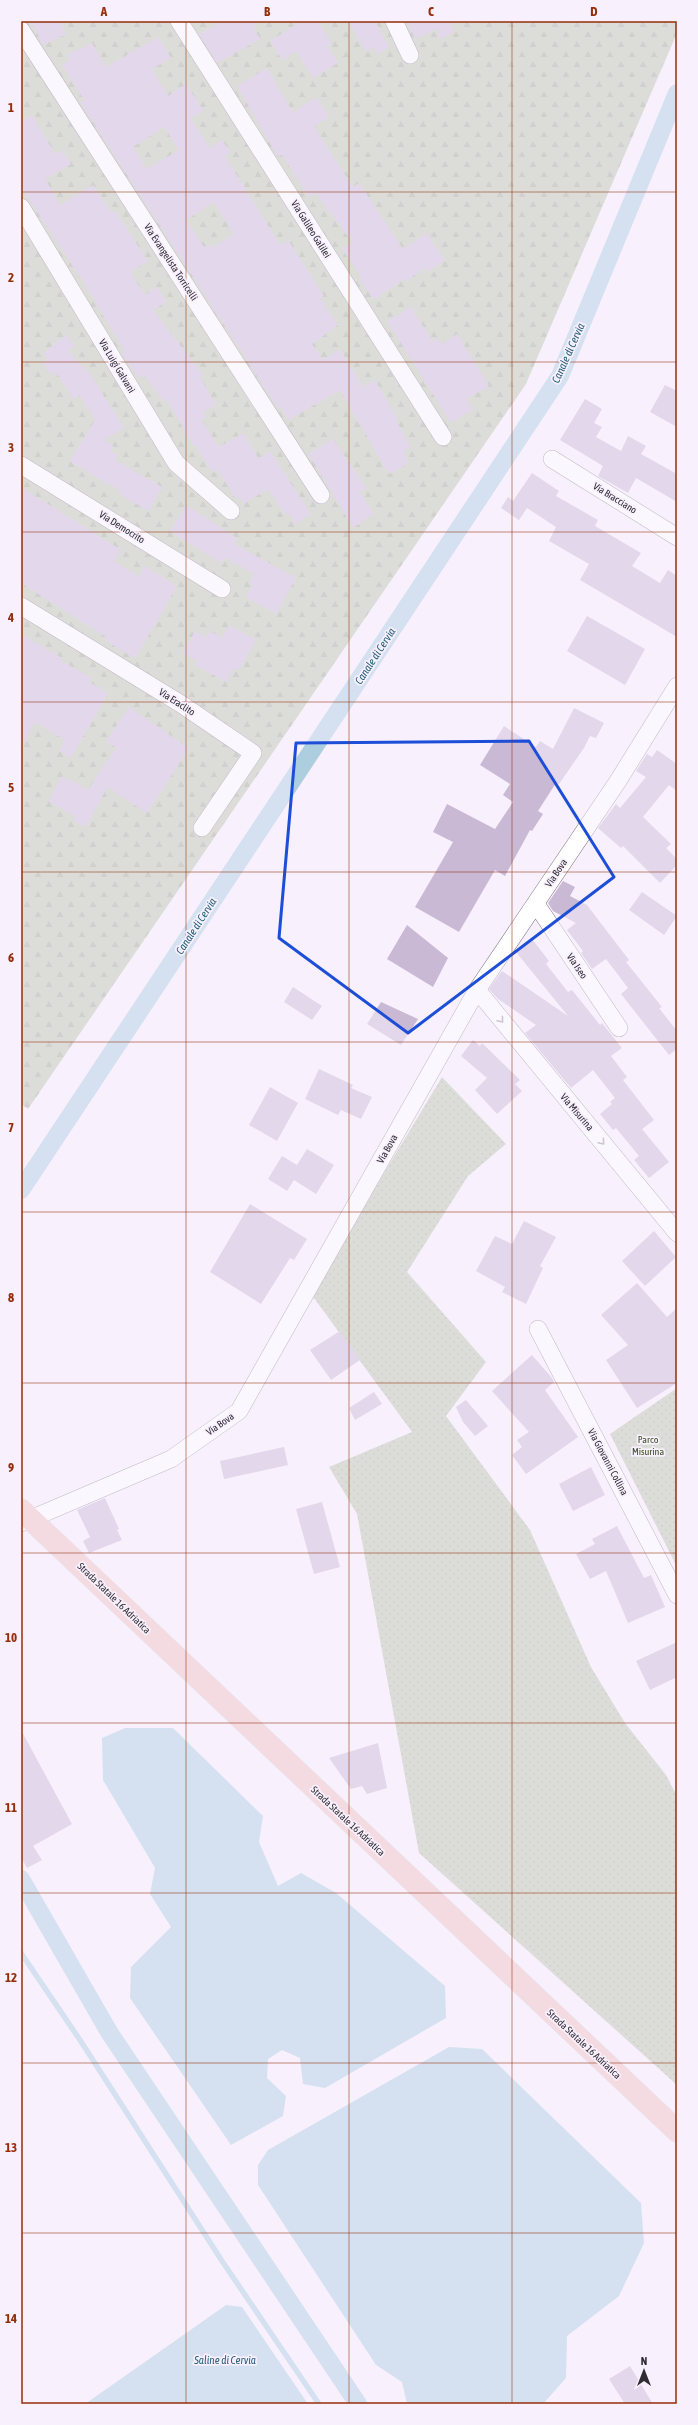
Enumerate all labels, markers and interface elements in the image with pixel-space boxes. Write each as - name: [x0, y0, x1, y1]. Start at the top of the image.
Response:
- text: A: [100, 4, 108, 19]
- text: B: [264, 4, 271, 19]
- text: C: [428, 4, 434, 19]
- text: D: [590, 4, 598, 19]
- text: 1: [8, 100, 14, 115]
- street label: Via Galileo Galilei: [289, 198, 333, 260]
- street label: Via Evangelista Torricelli: [142, 221, 200, 303]
- text: 2: [8, 270, 14, 285]
- water label: Canale di Cervia: [549, 321, 587, 385]
- street label: Via Luigi Galvani: [97, 337, 137, 395]
- text: 3: [8, 440, 14, 455]
- street label: Via Bracciano: [591, 480, 639, 516]
- street label: Via Democrito: [97, 509, 147, 546]
- text: 4: [7, 610, 14, 625]
- water label: Canale di Cervia: [352, 626, 398, 686]
- street label: Via Eraclito: [157, 686, 197, 718]
- text: 5: [8, 780, 14, 795]
- street label: Via Bova: [543, 857, 569, 889]
- water label: Canale di Cervia: [173, 896, 219, 956]
- text: 6: [8, 950, 14, 965]
- street label: Via Iseo: [564, 951, 590, 981]
- one-way arrow: [497, 1016, 504, 1023]
- street label: Via Misurina: [558, 1091, 596, 1133]
- text: 7: [8, 1120, 14, 1135]
- street label: Via Bova: [375, 1132, 400, 1165]
- one-way arrow: [597, 1138, 604, 1145]
- text: 8: [8, 1290, 14, 1305]
- street label: Via Bova: [204, 1410, 236, 1437]
- street label: Via Giovanni Collina: [586, 1427, 630, 1497]
- park label: Parco Misurina: [632, 1434, 664, 1457]
- text: 9: [8, 1460, 14, 1475]
- street label: Strada Statale 16 Adriatica: [75, 1560, 153, 1636]
- text: 10: [5, 1630, 17, 1645]
- street label: Strada Statale 16 Adriatica: [309, 1784, 387, 1858]
- text: 11: [5, 1800, 17, 1815]
- text: 12: [5, 1970, 17, 1985]
- street label: Strada Statale 16 Adriatica: [545, 2007, 623, 2081]
- text: 13: [5, 2140, 17, 2155]
- text: 14: [5, 2311, 17, 2326]
- north arrow: [624, 2351, 664, 2391]
- water label: Saline di Cervia: [193, 2354, 256, 2366]
- text: N: [641, 2355, 647, 2367]

